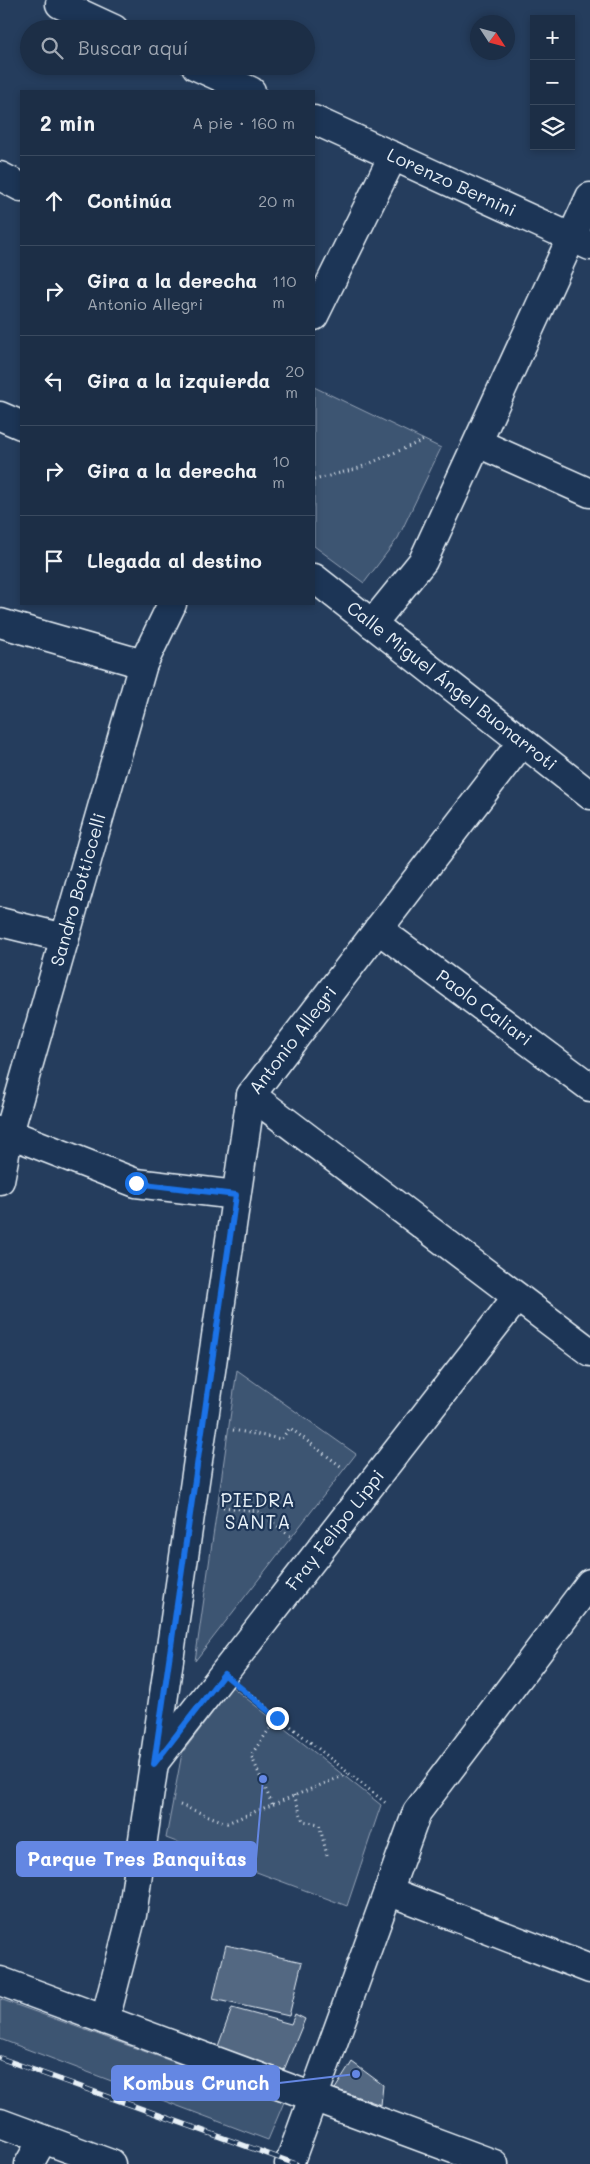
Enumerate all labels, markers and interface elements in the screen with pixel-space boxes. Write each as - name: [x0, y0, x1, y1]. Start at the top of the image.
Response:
- north arrow: [470, 15, 515, 60]
- map controls: [530, 15, 575, 150]
- button: +: [530, 15, 575, 60]
- search box: [20, 20, 315, 75]
- icon: search: [38, 34, 66, 62]
- text: Buscar aquí: [78, 35, 188, 60]
- button: −: [530, 60, 575, 105]
- button: layers: [530, 105, 575, 150]
- text: 2 min: [40, 109, 95, 136]
- text: A pie · 160 m: [192, 112, 295, 133]
- street label: Lorenzo Bernini: [383, 142, 520, 222]
- icon: ahead: [40, 187, 68, 215]
- text: Continúa: [87, 188, 172, 213]
- text: 20 m: [258, 190, 295, 211]
- text: Gira a la derecha: [87, 268, 257, 293]
- text: 110 m: [272, 270, 296, 312]
- icon: right: [40, 277, 68, 305]
- text: Antonio Allegri: [87, 293, 203, 314]
- text: 20 m: [285, 360, 304, 402]
- icon: left: [40, 367, 68, 395]
- text: Gira a la izquierda: [87, 368, 270, 393]
- text: 10 m: [272, 450, 289, 492]
- icon: right: [40, 457, 68, 485]
- text: Gira a la derecha: [87, 458, 257, 483]
- icon: arrive: [40, 547, 68, 575]
- text: Llegada al destino: [87, 548, 262, 573]
- street label: Calle Miguel Ángel Buonarroti: [342, 595, 562, 776]
- street label: Sandro Botticcelli: [44, 810, 111, 969]
- street label: Paolo Caliari: [432, 963, 537, 1051]
- street label: Antonio Allegri: [243, 981, 342, 1099]
- route start: [125, 1172, 148, 1195]
- street label: Fray Felipo Lippi: [280, 1464, 389, 1595]
- district label: PIEDRA SANTA: [220, 1487, 296, 1534]
- route end: [266, 1707, 289, 1730]
- callout: Parque Tres Banquitas: [17, 1842, 256, 1876]
- text: Parque Tres Banquitas: [27, 1846, 247, 1871]
- callout: Kombus Crunch: [112, 2066, 279, 2100]
- text: Kombus Crunch: [123, 2070, 269, 2095]

